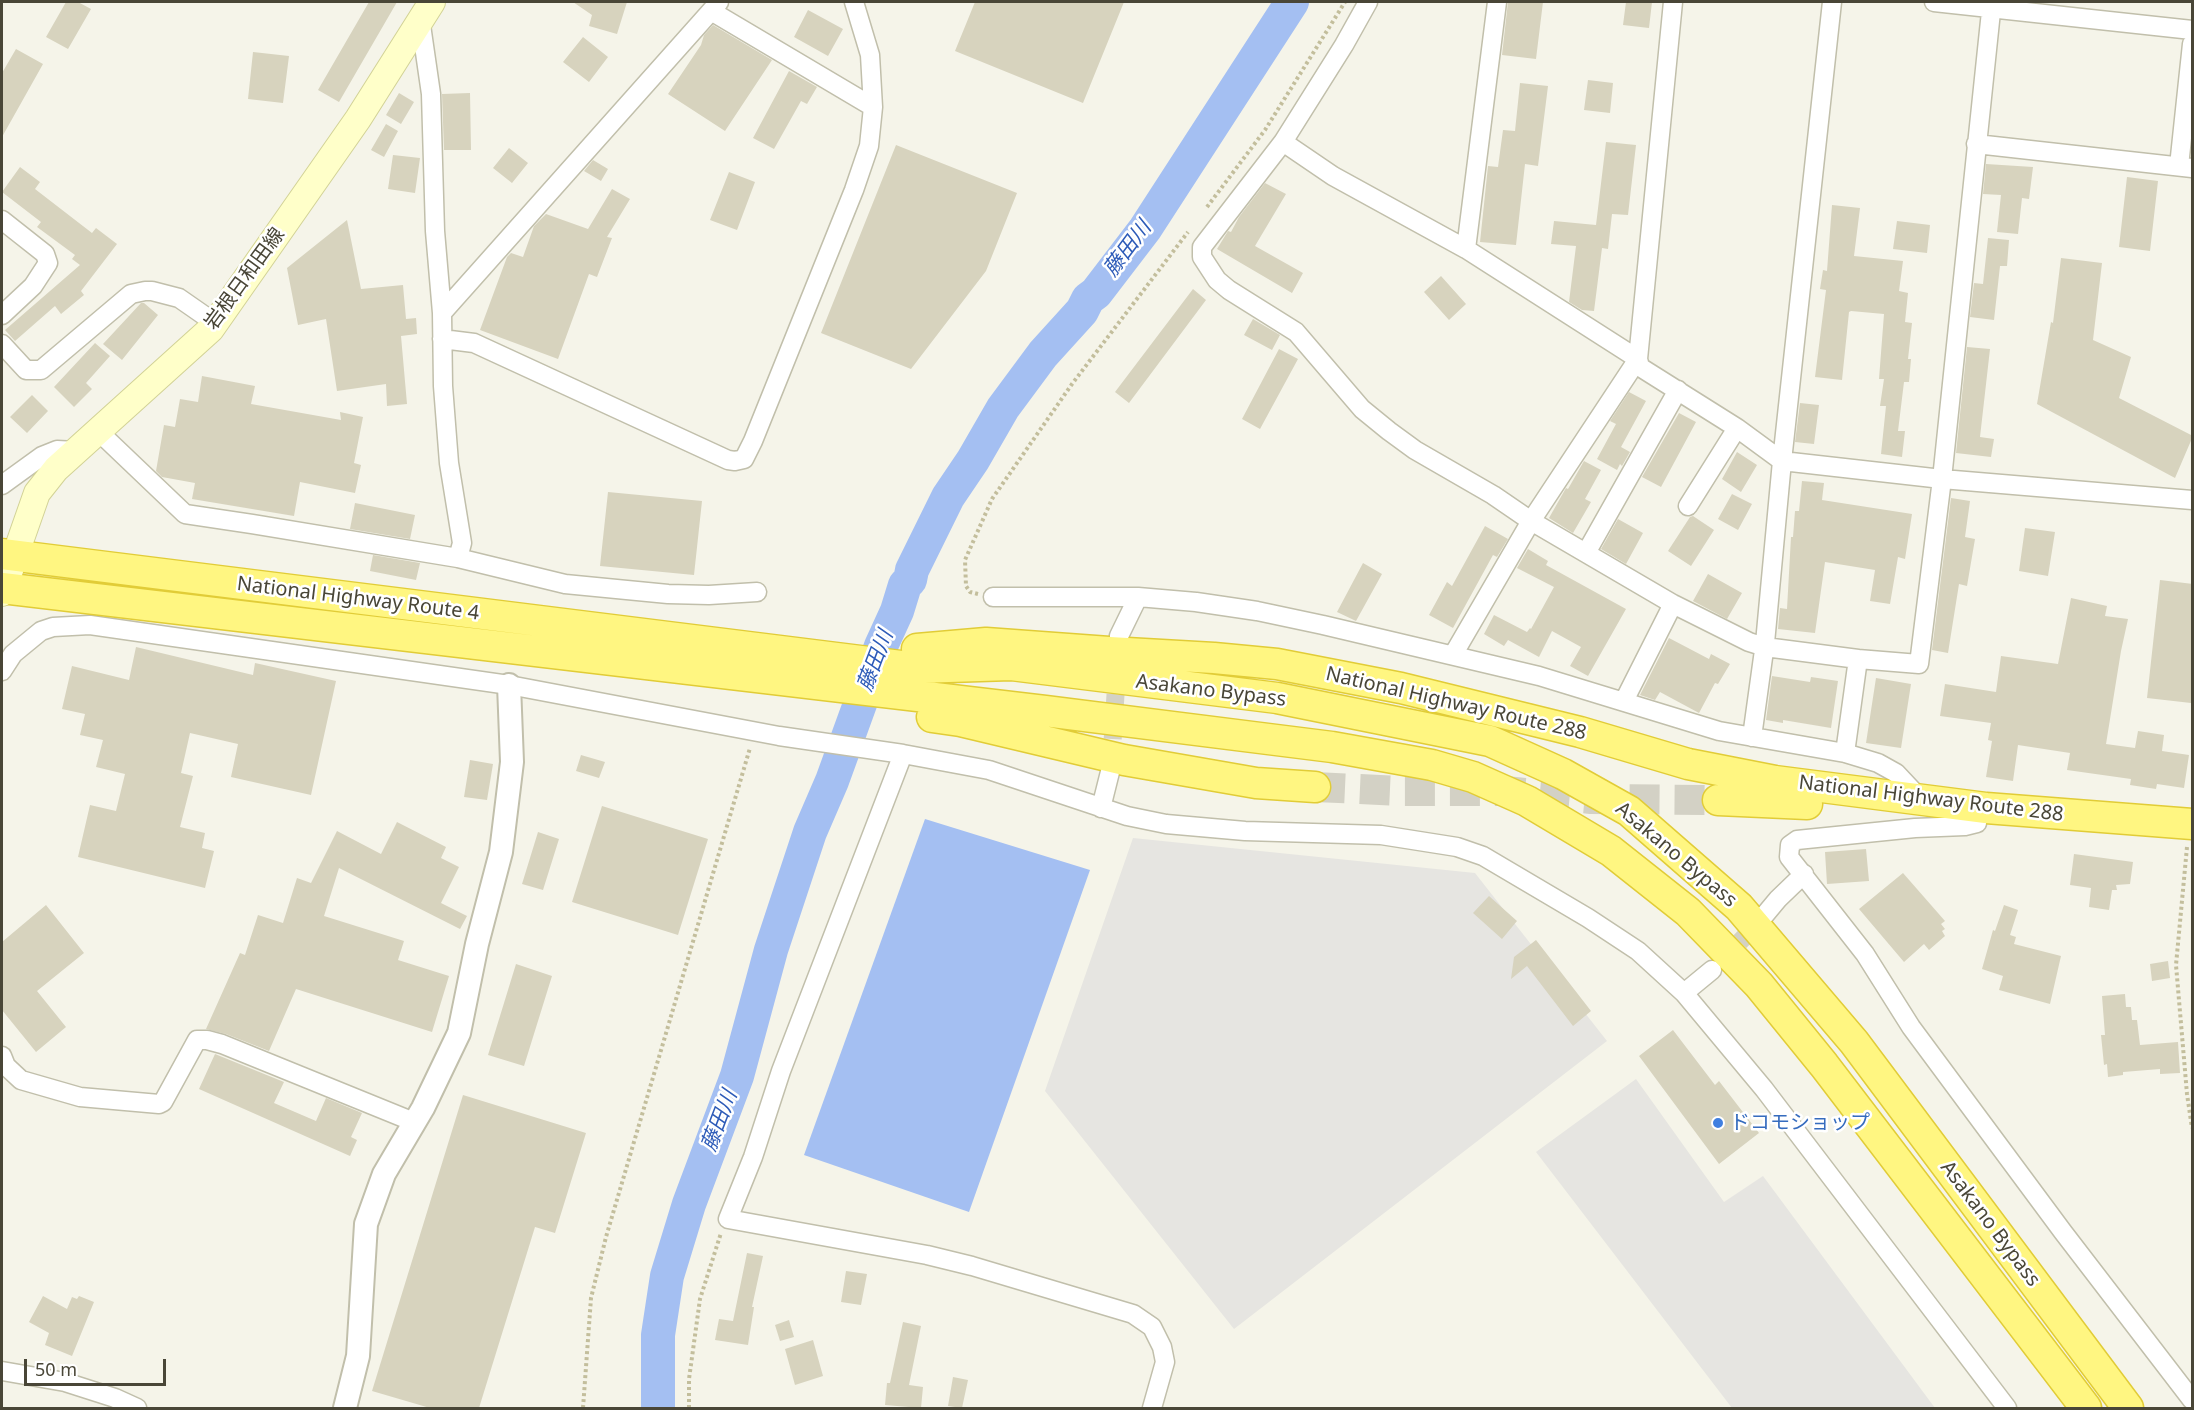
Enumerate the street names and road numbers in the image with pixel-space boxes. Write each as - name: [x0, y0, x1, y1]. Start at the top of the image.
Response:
- street label: 岩根日和田線: [200, 223, 290, 335]
- street label: National Highway Route 4: [236, 572, 480, 626]
- street label: National Highway Route 288: [1323, 662, 1589, 746]
- street label: Asakano Bypass: [1135, 670, 1287, 712]
- street label: National Highway Route 288: [1797, 771, 2065, 827]
- street label: Asakano Bypass: [1610, 797, 1742, 913]
- street label: Asakano Bypass: [1935, 1156, 2045, 1292]

